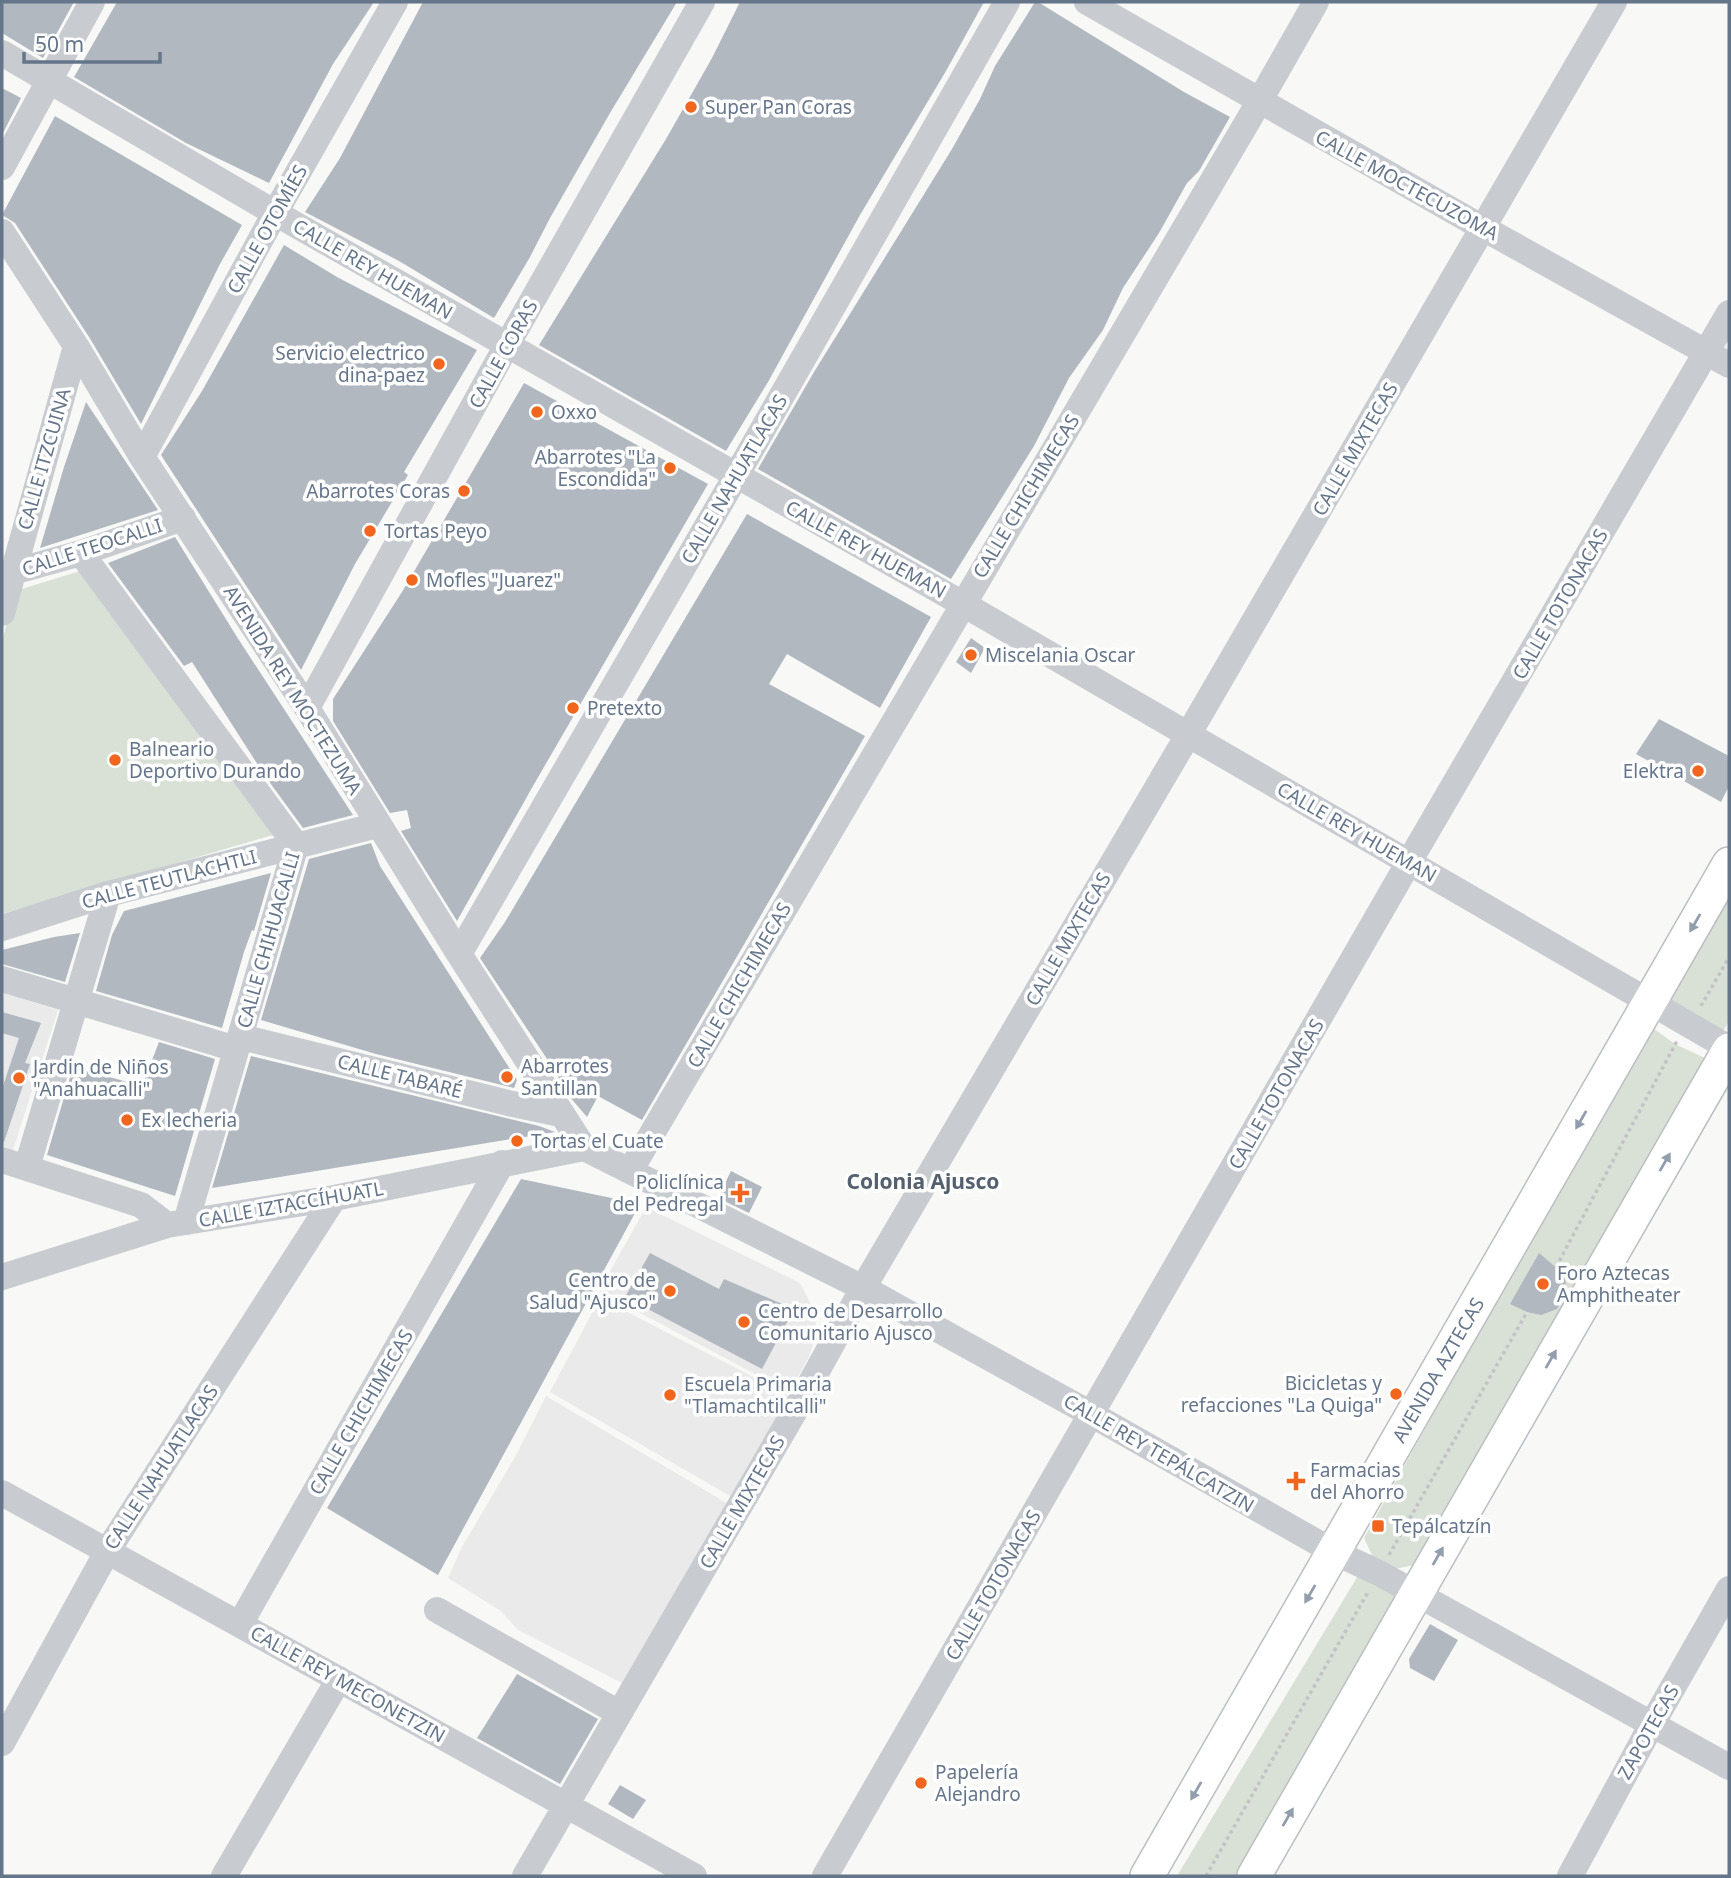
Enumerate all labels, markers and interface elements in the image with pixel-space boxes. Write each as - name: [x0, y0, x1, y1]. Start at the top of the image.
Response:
- scale bar: [24, 21, 161, 65]
- text: 50 m: [35, 30, 84, 58]
- place label: Super Pan Coras: [705, 94, 852, 120]
- marker: Super Pan Coras: [683, 99, 699, 115]
- street label: CALLE MOCTECUZOMA: [1311, 124, 1504, 247]
- street label: CALLE OTOMÍES: [221, 160, 313, 298]
- street label: CALLE REY HUEMAN: [289, 213, 457, 325]
- street label: CALLE CORAS: [462, 295, 544, 413]
- place label: Servicio electrico dina-paez: [275, 340, 425, 388]
- marker: Servicio electrico dina-paez: [431, 356, 447, 372]
- street label: CALLE MIXTECAS: [1306, 378, 1404, 520]
- street label: CALLE ITZCUINA: [11, 384, 77, 533]
- street label: CALLE NAHUATLACAS: [675, 390, 793, 568]
- place label: Oxxo: [551, 399, 597, 425]
- marker: Oxxo: [529, 404, 545, 420]
- street label: CALLE CHICHIMECAS: [967, 409, 1085, 583]
- place label: Abarrotes "La Escondida": [535, 444, 656, 492]
- marker: Abarrotes "La Escondida": [662, 460, 678, 476]
- place label: Abarrotes Coras: [306, 478, 450, 504]
- marker: Abarrotes Coras: [456, 483, 472, 499]
- street label: CALLE REY HUEMAN: [781, 494, 951, 604]
- street label: CALLE TEOCALLI: [19, 512, 165, 582]
- place label: Tortas Peyo: [384, 518, 487, 544]
- marker: Tortas Peyo: [362, 523, 378, 539]
- street label: CALLE TOTONACAS: [1506, 524, 1614, 684]
- place label: Mofles "Juarez": [426, 567, 561, 593]
- marker: Mofles "Juarez": [404, 572, 420, 588]
- street label: AVENIDA REY MOCTEZUMA: [218, 580, 369, 800]
- place label: Miscelania Oscar: [985, 642, 1136, 668]
- marker: Miscelania Oscar: [963, 647, 979, 663]
- place label: Pretexto: [587, 695, 662, 721]
- marker: Pretexto: [565, 700, 581, 716]
- place label: Balneario Deportivo Durando: [129, 736, 301, 784]
- marker: Balneario Deportivo Durando: [107, 752, 123, 768]
- place label: Elektra: [1623, 758, 1684, 784]
- marker: Elektra: [1690, 763, 1706, 779]
- street label: CALLE REY HUEMAN: [1273, 776, 1441, 888]
- street label: CALLE TEUTLACHTLI: [79, 843, 259, 915]
- street label: CALLE CHIHUACALLI: [230, 849, 306, 1031]
- street label: CALLE MIXTECAS: [1019, 868, 1117, 1010]
- street label: CALLE CHICHIMECAS: [681, 898, 797, 1072]
- one-way arrow: [1689, 913, 1701, 933]
- street label: CALLE TOTONACAS: [1222, 1014, 1330, 1174]
- street label: CALLE TABARÉ: [335, 1048, 465, 1104]
- place label: Abarrotes Santillan: [521, 1053, 609, 1101]
- place label: Jardin de Niños "Anahuacalli": [31, 1054, 169, 1102]
- marker: Abarrotes Santillan: [499, 1069, 515, 1085]
- marker: Jardin de Niños "Anahuacalli": [11, 1070, 27, 1086]
- place label: Ex lecheria: [141, 1107, 237, 1133]
- one-way arrow: [1576, 1110, 1588, 1130]
- marker: Ex lecheria: [119, 1112, 135, 1128]
- place label: Tortas el Cuate: [531, 1128, 664, 1154]
- marker: Tortas el Cuate: [509, 1133, 525, 1149]
- one-way arrow: [1659, 1152, 1671, 1171]
- district label: Colonia Ajusco: [847, 1167, 999, 1195]
- place label: Policlínica del Pedregal: [612, 1169, 724, 1217]
- street label: CALLE IZTACCÍHUATL: [197, 1175, 385, 1233]
- marker: Policlínica del Pedregal: [730, 1183, 750, 1203]
- place label: Foro Aztecas Amphitheater: [1557, 1260, 1681, 1308]
- place label: Centro de Salud "Ajusco": [529, 1267, 656, 1315]
- marker: Foro Aztecas Amphitheater: [1535, 1276, 1551, 1292]
- marker: Centro de Salud "Ajusco": [662, 1283, 678, 1299]
- street label: AVENIDA AZTECAS: [1386, 1293, 1490, 1447]
- place label: Centro de Desarrollo Comunitario Ajusco: [758, 1298, 943, 1346]
- marker: Centro de Desarrollo Comunitario Ajusco: [736, 1314, 752, 1330]
- street label: CALLE CHICHIMECAS: [303, 1325, 419, 1499]
- one-way arrow: [1545, 1349, 1557, 1369]
- place label: Bicicletas y refacciones "La Quiga": [1181, 1370, 1382, 1418]
- place label: Escuela Primaria "Tlamachtilcalli": [684, 1371, 832, 1419]
- street label: CALLE NAHUATLACAS: [98, 1380, 224, 1554]
- marker: Bicicletas y refacciones "La Quiga": [1388, 1386, 1404, 1402]
- marker: Escuela Primaria "Tlamachtilcalli": [662, 1387, 678, 1403]
- street label: CALLE REY TEPÁLCATZIN: [1059, 1388, 1259, 1518]
- street label: CALLE MIXTECAS: [693, 1431, 791, 1573]
- place label: Farmacias del Ahorro: [1310, 1457, 1404, 1505]
- marker: Farmacias del Ahorro: [1288, 1473, 1304, 1489]
- street label: CALLE TOTONACAS: [939, 1505, 1047, 1665]
- place label: Tepálcatzín: [1392, 1513, 1491, 1539]
- marker: Tepálcatzín: [1370, 1518, 1386, 1534]
- one-way arrow: [1431, 1546, 1443, 1566]
- one-way arrow: [1304, 1584, 1316, 1603]
- street label: CALLE REY MECONETZIN: [246, 1619, 450, 1749]
- street label: ZAPOTECAS: [1611, 1680, 1685, 1784]
- place label: Papelería Alejandro: [935, 1759, 1021, 1807]
- marker: Papelería Alejandro: [913, 1775, 929, 1791]
- one-way arrow: [1190, 1781, 1202, 1800]
- one-way arrow: [1282, 1807, 1294, 1827]

